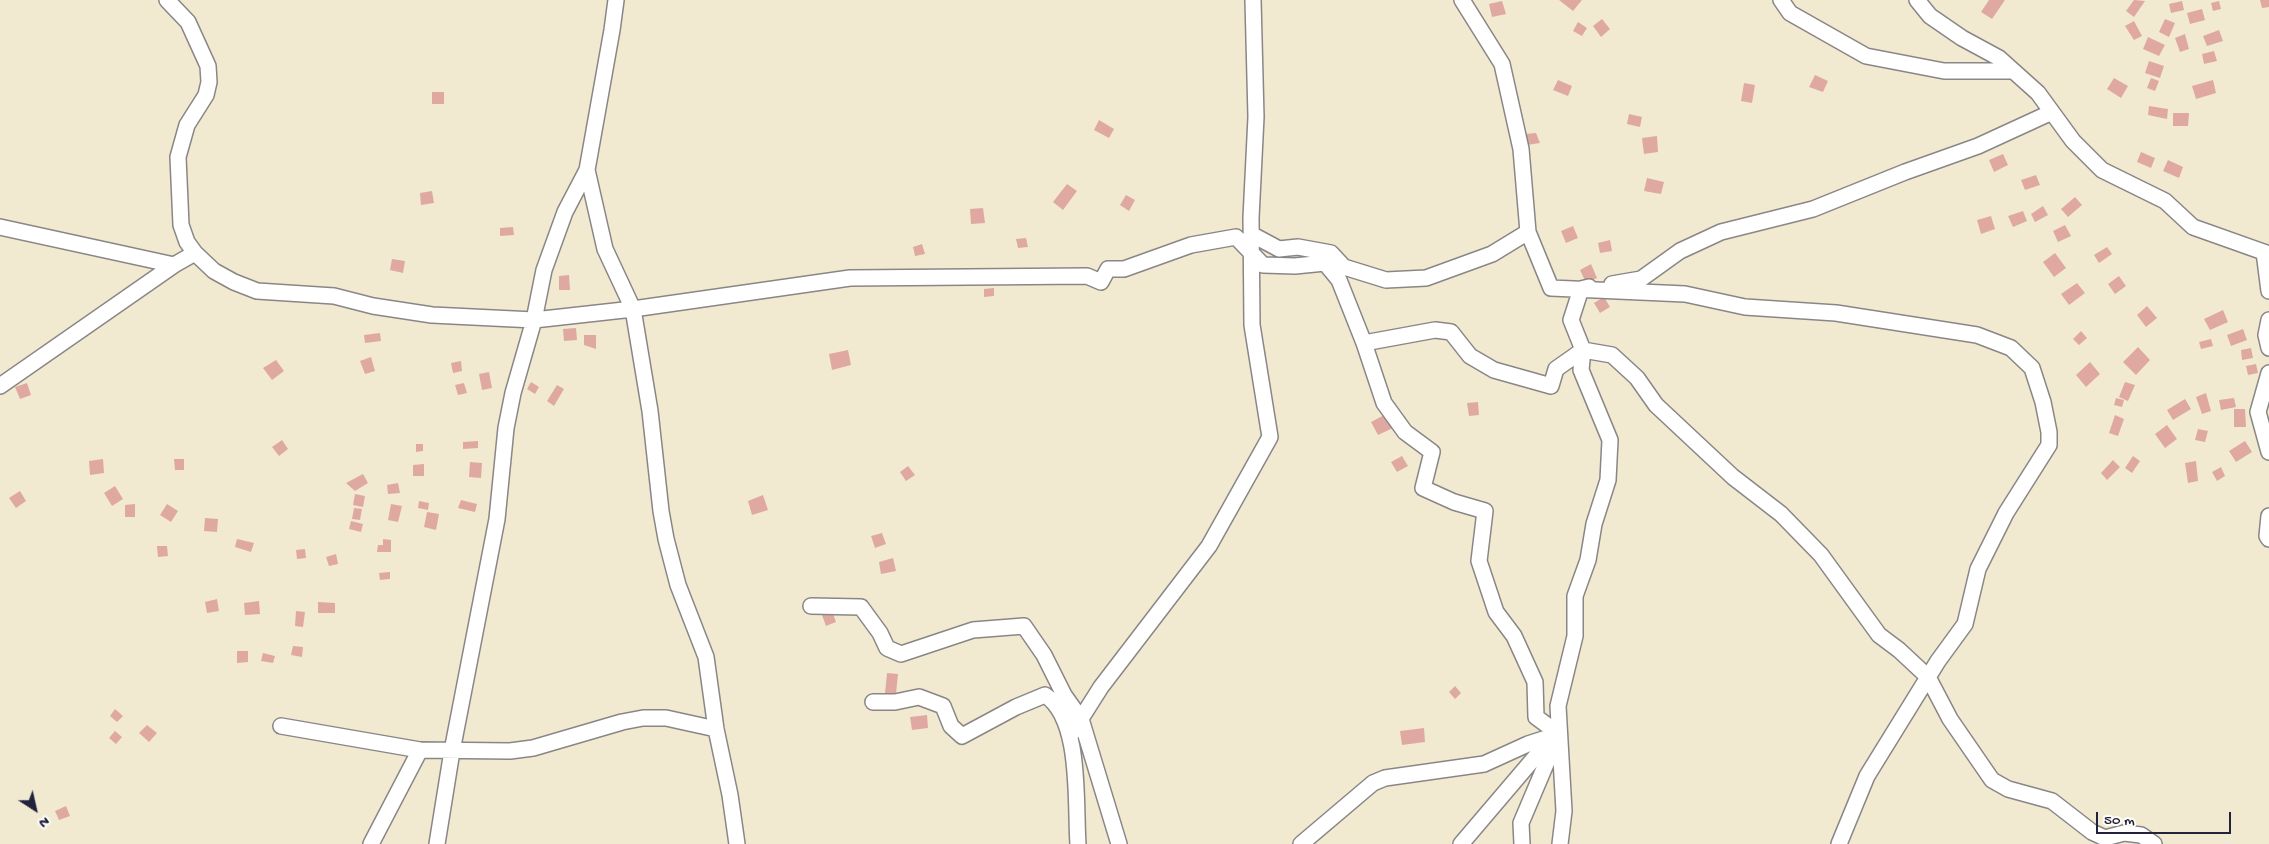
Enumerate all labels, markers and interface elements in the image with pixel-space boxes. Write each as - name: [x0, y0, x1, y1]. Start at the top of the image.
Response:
- north arrow: [10, 784, 60, 834]
- scale bar: [2099, 802, 2234, 834]
- text: N: [35, 812, 53, 831]
- text: 50 m: [2104, 812, 2135, 830]

